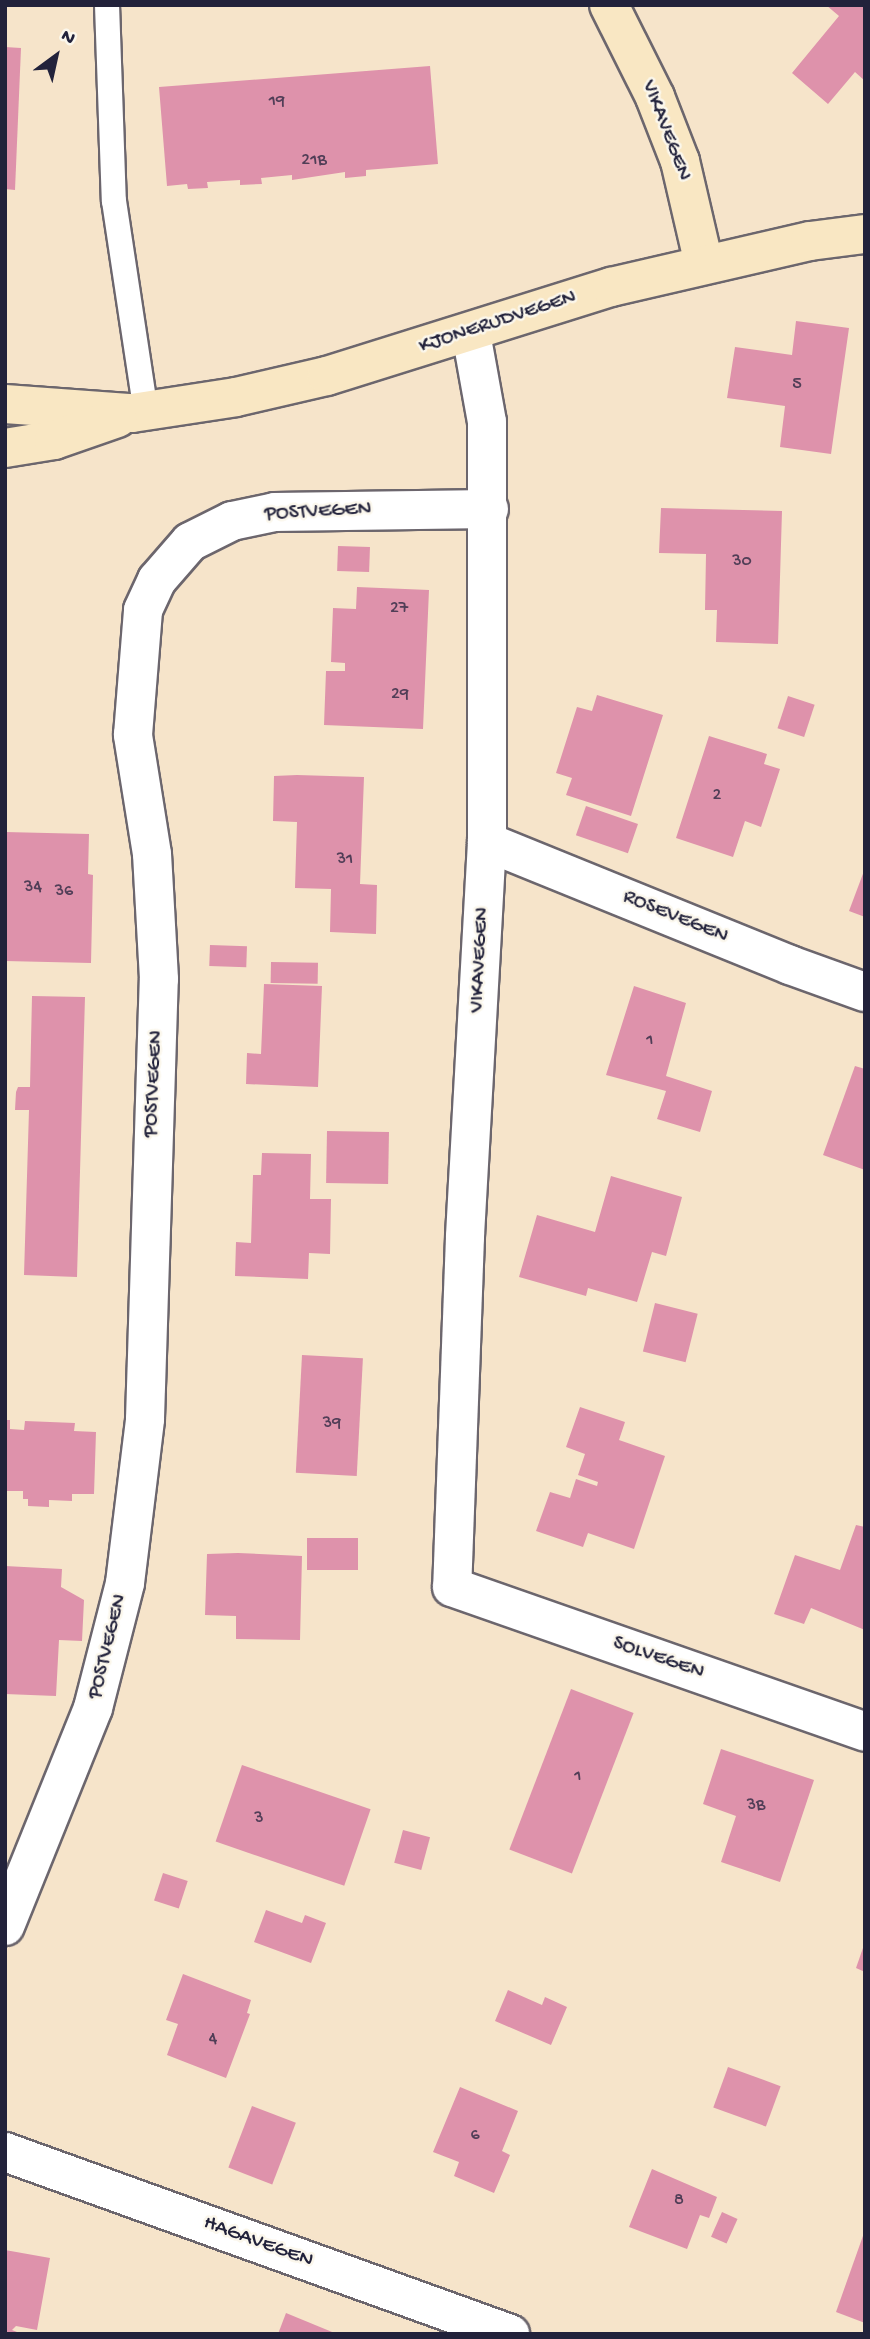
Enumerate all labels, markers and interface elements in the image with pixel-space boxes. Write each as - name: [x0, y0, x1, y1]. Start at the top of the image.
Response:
- north arrow: [21, 21, 91, 91]
- text: N: [56, 25, 79, 51]
- street label: VIKAVEGEN: [634, 77, 696, 185]
- house number: 19: [269, 91, 285, 113]
- house number: 21B: [301, 150, 327, 172]
- street label: KJONERUDVEGEN: [416, 286, 580, 360]
- house number: 5: [792, 374, 802, 396]
- street label: POSTVEGEN: [264, 498, 372, 528]
- house number: 30: [732, 551, 752, 573]
- house number: 27: [390, 598, 408, 620]
- house number: 29: [391, 684, 409, 706]
- house number: 2: [713, 785, 721, 807]
- house number: 31: [337, 849, 353, 871]
- house number: 34: [24, 877, 42, 899]
- house number: 36: [55, 881, 73, 903]
- street label: ROSEVEGEN: [619, 885, 731, 951]
- street label: VIKAVEGEN: [466, 907, 496, 1013]
- street label: POSTVEGEN: [140, 1030, 170, 1138]
- house number: 1: [646, 1030, 654, 1052]
- house number: 39: [323, 1413, 341, 1435]
- street label: POSTVEGEN: [84, 1592, 134, 1702]
- street label: SOLVEGEN: [609, 1632, 707, 1686]
- house number: 1: [574, 1766, 582, 1788]
- house number: 3B: [747, 1795, 765, 1817]
- house number: 3: [254, 1808, 264, 1830]
- house number: 4: [209, 2029, 217, 2051]
- house number: 6: [470, 2125, 480, 2147]
- house number: 8: [674, 2190, 684, 2212]
- street label: HAGAVEGEN: [200, 2212, 316, 2274]

